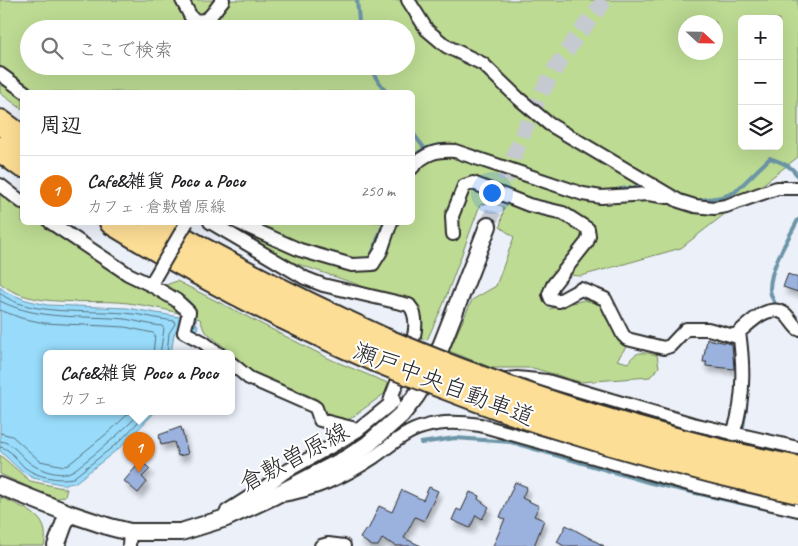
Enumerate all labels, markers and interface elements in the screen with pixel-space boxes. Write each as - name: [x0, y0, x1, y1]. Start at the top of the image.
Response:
- north arrow: [678, 15, 723, 60]
- map controls: [738, 15, 783, 150]
- button: +: [738, 15, 783, 60]
- search box: [20, 20, 415, 75]
- icon: search: [38, 34, 66, 62]
- text: ここで検索: [78, 38, 173, 62]
- button: −: [738, 60, 783, 105]
- button: layers: [738, 105, 783, 150]
- text: 周辺: [40, 112, 82, 138]
- text: Cafe&雑貨 Poco a Poco: [87, 169, 245, 193]
- your location: [479, 180, 505, 206]
- text: 1: [52, 181, 60, 201]
- text: 250 m: [361, 181, 395, 201]
- text: カフェ · 倉敷曽原線: [87, 197, 226, 217]
- street label: 瀬戸中央自動車道: [349, 336, 539, 432]
- popup: [43, 350, 235, 415]
- text: Cafe&雑貨 Poco a Poco: [60, 361, 218, 385]
- text: カフェ: [60, 389, 108, 409]
- street label: 倉敷曽原線: [234, 416, 354, 498]
- pin: 1: [123, 432, 155, 473]

